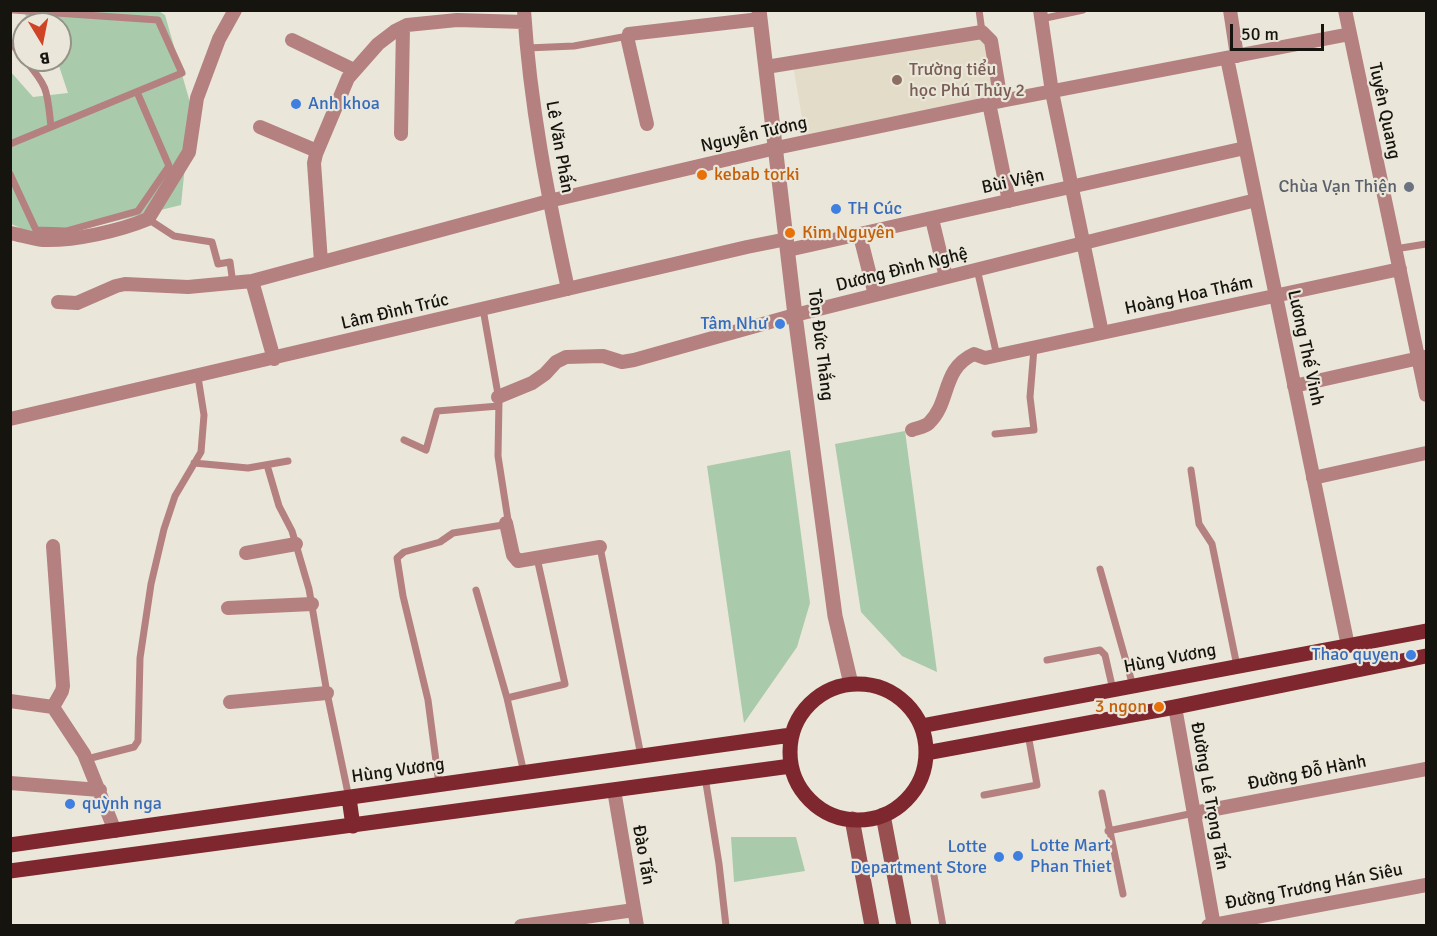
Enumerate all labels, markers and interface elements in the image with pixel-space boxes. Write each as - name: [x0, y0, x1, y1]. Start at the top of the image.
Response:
- north arrow: [12, 12, 72, 72]
- scale bar: [1233, 12, 1328, 50]
- text: 50 m: [1241, 23, 1279, 45]
- text: B: [38, 47, 51, 68]
- place label: Trường tiểu học Phú Thủy 2: [909, 59, 1025, 101]
- street label: Tuyên Quang: [1363, 61, 1405, 161]
- marker: Trường tiểu học Phú Thủy 2: [890, 73, 904, 87]
- place label: Anh khoa: [308, 93, 380, 115]
- marker: Anh khoa: [289, 97, 303, 111]
- street label: Lê Văn Phấn: [540, 99, 578, 195]
- street label: Nguyễn Tương: [699, 112, 809, 158]
- place label: kebab torki: [714, 164, 800, 186]
- street label: Bùi Viện: [980, 165, 1046, 199]
- marker: kebab torki: [695, 168, 709, 182]
- place label: Chùa Vạn Thiện: [1279, 176, 1397, 198]
- marker: Chùa Vạn Thiện: [1402, 180, 1416, 194]
- place label: TH Cúc: [848, 198, 902, 220]
- marker: TH Cúc: [829, 202, 843, 216]
- place label: Kim Nguyên: [802, 222, 895, 244]
- marker: Kim Nguyên: [783, 226, 797, 240]
- street label: Dương Đình Nghệ: [834, 243, 970, 297]
- street label: Hoàng Hoa Thám: [1123, 272, 1255, 320]
- street label: Tôn Đức Thắng: [802, 288, 838, 402]
- street label: Lương Thế Vinh: [1282, 288, 1328, 408]
- street label: Lâm Đình Trúc: [339, 289, 451, 335]
- place label: Tâm Như: [700, 313, 768, 335]
- marker: Tâm Như: [773, 317, 787, 331]
- street label: Hùng Vương: [1122, 639, 1218, 679]
- place label: Thao quyen: [1312, 644, 1399, 666]
- marker: Thao quyen: [1404, 648, 1418, 662]
- place label: 3 ngon: [1095, 696, 1147, 718]
- marker: 3 ngon: [1152, 700, 1166, 714]
- street label: Đường Lê Trọng Tấn: [1185, 720, 1233, 872]
- street label: Đường Đỗ Hành: [1246, 751, 1368, 795]
- street label: Hùng Vương: [350, 754, 446, 788]
- place label: quỳnh nga: [82, 793, 162, 815]
- marker: quỳnh nga: [63, 797, 77, 811]
- street label: Đào Tấn: [627, 823, 659, 887]
- place label: Lotte Mart Phan Thiet: [1030, 835, 1112, 878]
- place label: Lotte Department Store: [850, 836, 987, 878]
- marker: Lotte Mart Phan Thiet: [1011, 849, 1025, 863]
- marker: Lotte Department Store: [992, 850, 1006, 864]
- street label: Đường Trương Hán Siêu: [1223, 859, 1405, 915]

